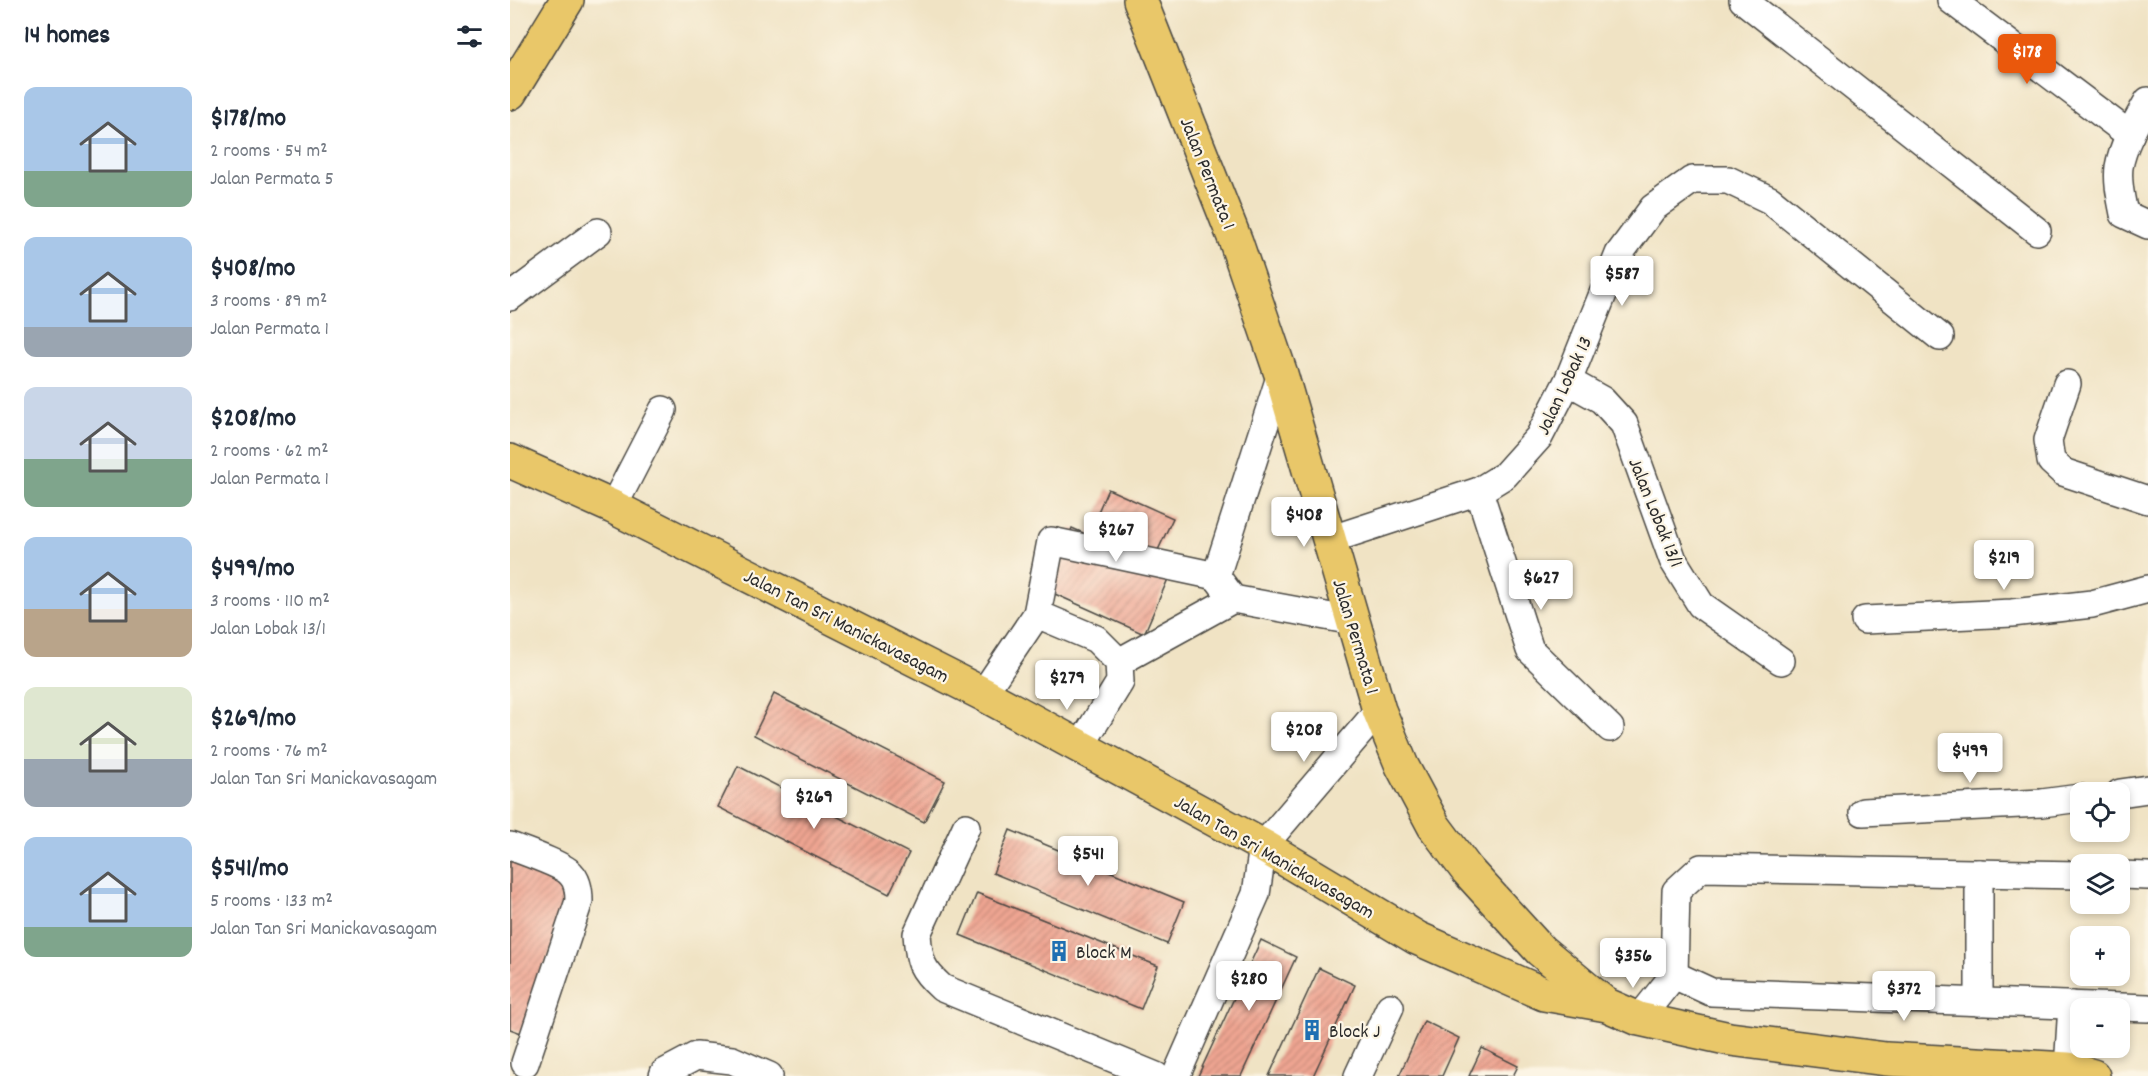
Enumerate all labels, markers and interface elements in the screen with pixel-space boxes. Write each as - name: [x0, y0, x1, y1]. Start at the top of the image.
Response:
- text: 14 homes: [24, 18, 110, 55]
- icon: filters: [453, 20, 486, 53]
- pin: $178: [1991, 34, 2063, 85]
- text: $178: [2012, 39, 2042, 67]
- text: $178/mo: [210, 101, 286, 138]
- icon: home: [72, 111, 144, 183]
- street label: Jalan Permata 1: [1171, 114, 1241, 234]
- text: 2 rooms · 54 m²: [210, 138, 328, 166]
- text: Jalan Permata 5: [210, 166, 334, 194]
- text: $408/mo: [210, 251, 295, 288]
- pin: $587: [1586, 256, 1658, 307]
- icon: home: [72, 261, 144, 333]
- text: $587: [1604, 261, 1640, 289]
- text: 3 rooms · 89 m²: [210, 288, 327, 316]
- text: Jalan Permata 1: [210, 316, 329, 344]
- street label: Jalan Lobak 13: [1531, 332, 1601, 440]
- text: $208/mo: [210, 401, 296, 438]
- icon: home: [72, 411, 144, 483]
- text: 2 rooms · 62 m²: [210, 438, 329, 466]
- street label: Jalan Lobak 13/1: [1620, 454, 1689, 572]
- text: Jalan Permata 1: [210, 466, 329, 494]
- pin: $408: [1268, 497, 1340, 548]
- text: $408: [1285, 502, 1323, 530]
- pin: $267: [1080, 512, 1152, 563]
- text: $267: [1098, 517, 1134, 545]
- pin: $219: [1968, 540, 2040, 591]
- text: $219: [1988, 545, 2020, 573]
- text: $499/mo: [210, 551, 295, 588]
- pin: $627: [1505, 560, 1577, 611]
- icon: home: [72, 561, 144, 633]
- street label: Jalan Tan Sri Manickavasagam: [738, 564, 953, 692]
- text: $627: [1523, 565, 1559, 593]
- street label: Jalan Permata 1: [1323, 576, 1385, 698]
- text: 3 rooms · 110 m²: [210, 588, 330, 616]
- text: Jalan Lobak 13/1: [210, 616, 326, 644]
- pin: $279: [1031, 660, 1103, 711]
- text: $279: [1049, 665, 1085, 693]
- text: $269/mo: [210, 701, 296, 738]
- icon: home: [72, 711, 144, 783]
- pin: $208: [1268, 712, 1340, 763]
- text: $208: [1285, 717, 1323, 745]
- pin: $499: [1934, 733, 2006, 784]
- text: 2 rooms · 76 m²: [210, 738, 328, 766]
- text: $499: [1952, 738, 1988, 766]
- text: Jalan Tan Sri Manickavasagam: [210, 766, 437, 794]
- pin: $269: [778, 779, 850, 830]
- map controls: [2070, 782, 2130, 1058]
- button: locate: [2070, 782, 2130, 842]
- text: $269: [795, 784, 833, 812]
- street label: Jalan Tan Sri Manickavasagam: [1168, 790, 1379, 928]
- pin: $541: [1052, 836, 1124, 887]
- text: $541: [1072, 841, 1104, 869]
- text: $541/mo: [210, 851, 289, 888]
- button: layers: [2070, 854, 2130, 914]
- icon: home: [72, 861, 144, 933]
- text: 5 rooms · 133 m²: [210, 888, 333, 916]
- text: Jalan Tan Sri Manickavasagam: [210, 916, 437, 944]
- button: +: [2070, 926, 2130, 986]
- pin: $356: [1597, 938, 1669, 989]
- building icon: Block M: [1047, 939, 1071, 963]
- place label: Block M: [1076, 940, 1132, 968]
- text: $356: [1614, 943, 1652, 971]
- pin: $280: [1213, 961, 1285, 1012]
- text: $280: [1230, 966, 1268, 994]
- pin: $372: [1868, 971, 1940, 1022]
- text: $372: [1886, 976, 1922, 1004]
- button: −: [2070, 998, 2130, 1058]
- building icon: Block J: [1300, 1018, 1324, 1042]
- place label: Block J: [1329, 1019, 1380, 1047]

